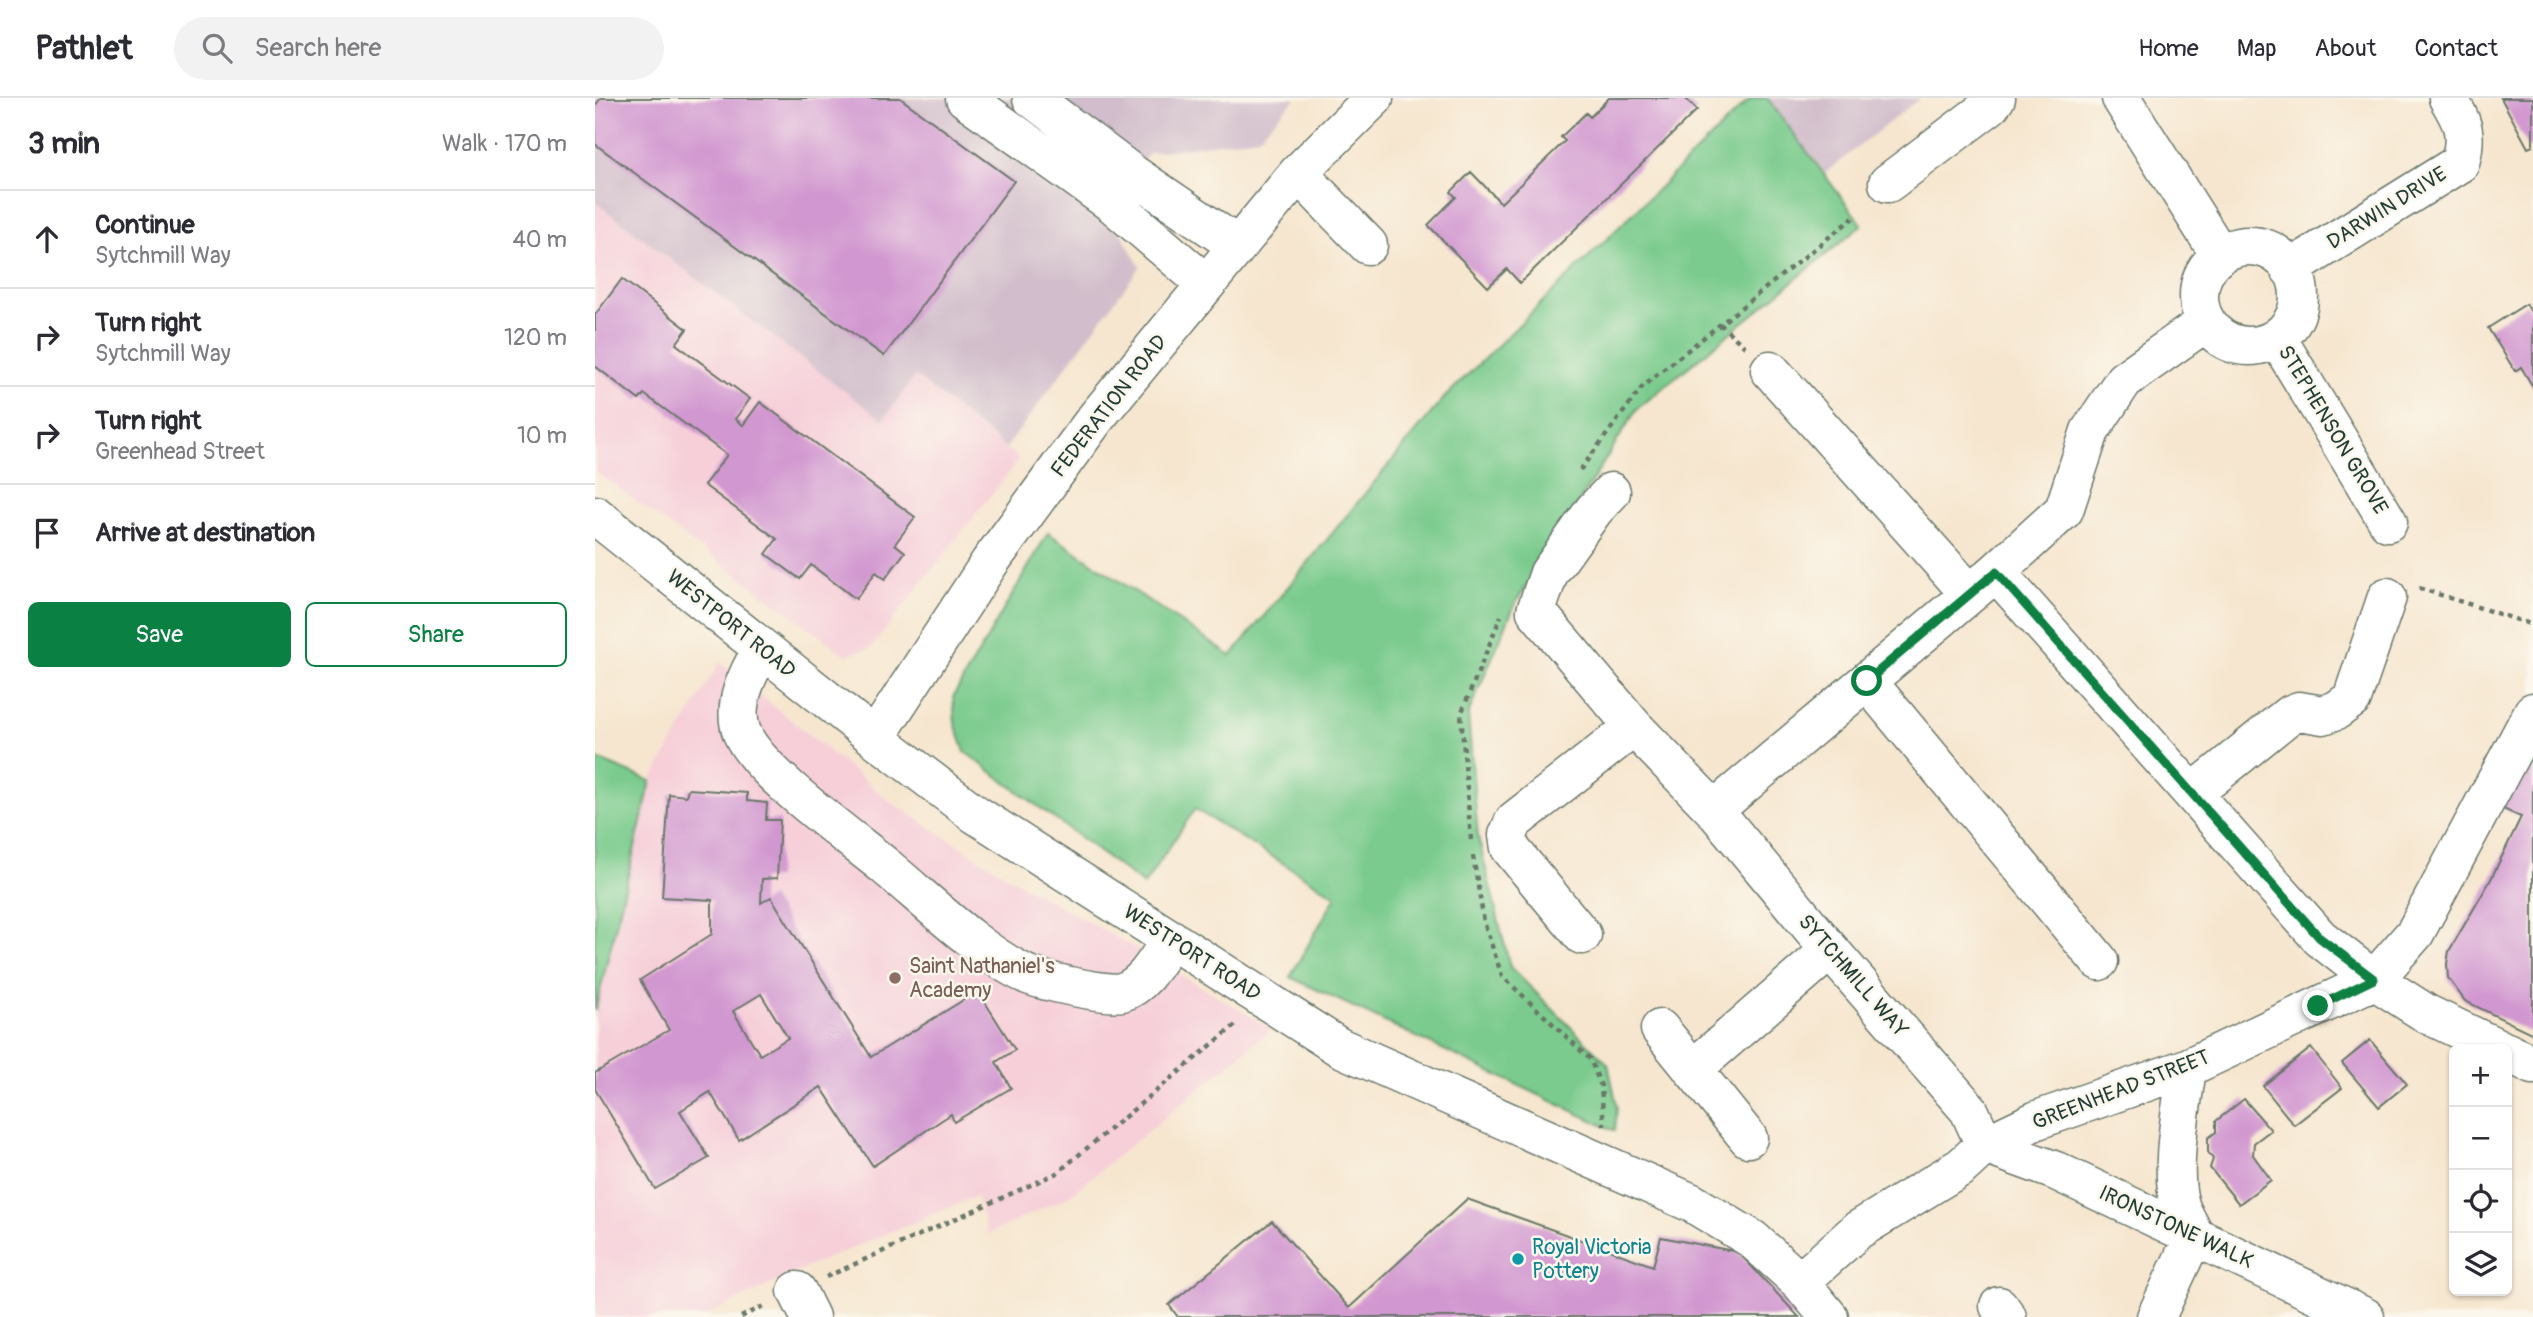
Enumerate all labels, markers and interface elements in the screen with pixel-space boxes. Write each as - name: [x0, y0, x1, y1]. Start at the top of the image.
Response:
- search box: [174, 17, 664, 80]
- text: Pathlet: [35, 28, 132, 69]
- icon: search: [198, 29, 236, 67]
- text: Search here: [254, 32, 381, 64]
- text: Home: [2138, 34, 2199, 63]
- text: Map: [2237, 34, 2277, 63]
- text: About: [2315, 34, 2377, 63]
- text: Contact: [2415, 34, 2498, 63]
- text: 3 min: [28, 125, 100, 162]
- text: Walk · 170 m: [442, 129, 567, 158]
- street label: DARWIN DRIVE: [2322, 160, 2452, 256]
- text: Continue: [95, 209, 195, 241]
- icon: ahead: [28, 220, 66, 258]
- text: 40 m: [513, 225, 567, 254]
- text: Sytchmill Way: [95, 241, 231, 270]
- text: Turn right: [95, 307, 201, 339]
- icon: right: [28, 318, 66, 356]
- text: 120 m: [504, 323, 567, 352]
- street label: FEDERATION ROAD: [1045, 329, 1173, 483]
- text: Sytchmill Way: [95, 339, 231, 368]
- street label: STEPHENSON GROVE: [2272, 341, 2394, 520]
- text: Turn right: [95, 405, 201, 437]
- icon: right: [28, 416, 66, 454]
- text: 10 m: [517, 421, 567, 450]
- text: Greenhead Street: [95, 437, 265, 466]
- icon: arrive: [28, 514, 66, 552]
- text: Arrive at destination: [95, 517, 315, 549]
- street label: WESTPORT ROAD: [661, 564, 801, 684]
- button: Save: [28, 602, 291, 667]
- button: Share: [305, 602, 567, 667]
- route start: [1851, 665, 1882, 696]
- street label: WESTPORT ROAD: [1118, 899, 1266, 1007]
- street label: SYTCHMILL WAY: [1792, 909, 1914, 1043]
- place label: Saint Nathaniel's Academy: [909, 953, 1055, 1004]
- marker: Saint Nathaniel's Academy: [887, 970, 903, 986]
- route end: [2302, 990, 2333, 1021]
- street label: GREENHEAD STREET: [2029, 1044, 2214, 1136]
- map controls: [2449, 1044, 2512, 1296]
- button: +: [2449, 1044, 2512, 1107]
- button: −: [2449, 1107, 2512, 1170]
- button: locate: [2449, 1170, 2512, 1233]
- street label: IRONSTONE WALK: [2094, 1179, 2258, 1275]
- button: layers: [2449, 1233, 2512, 1296]
- place label: Royal Victoria Pottery: [1532, 1234, 1651, 1285]
- marker: Royal Victoria Pottery: [1510, 1251, 1526, 1267]

